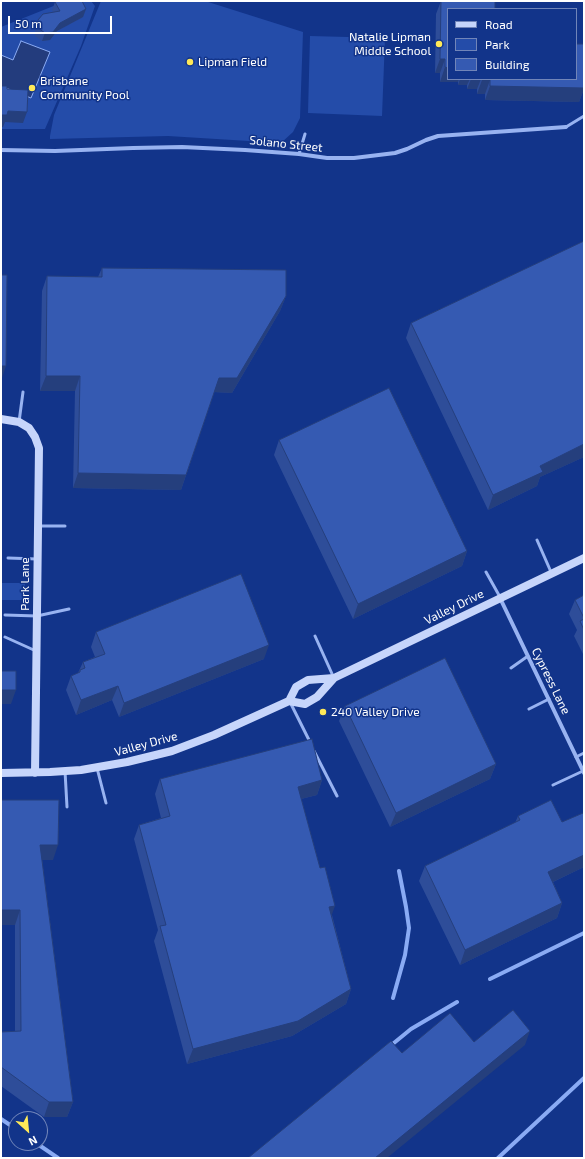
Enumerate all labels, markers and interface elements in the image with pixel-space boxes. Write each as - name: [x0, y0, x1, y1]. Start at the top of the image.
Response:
- scale bar: [10, 8, 114, 34]
- legend: [447, 8, 577, 80]
- text: 50 m: [15, 16, 42, 30]
- text: Road: [485, 17, 513, 31]
- place label: Natalie Lipman Middle School: [349, 30, 431, 58]
- text: Park: [485, 37, 510, 51]
- marker: Natalie Lipman Middle School: [434, 39, 444, 49]
- place label: Lipman Field: [198, 55, 267, 69]
- marker: Lipman Field: [185, 57, 195, 67]
- text: Building: [485, 57, 529, 71]
- place label: Brisbane Community Pool: [40, 74, 129, 102]
- marker: Brisbane Community Pool: [27, 83, 37, 93]
- street label: Solano Street: [249, 133, 323, 155]
- street label: Park Lane: [18, 557, 32, 611]
- street label: Valley Drive: [422, 586, 486, 628]
- street label: Cypress Lane: [529, 645, 573, 717]
- place label: 240 Valley Drive: [331, 705, 420, 719]
- marker: 240 Valley Drive: [318, 707, 328, 717]
- street label: Valley Drive: [113, 729, 179, 759]
- north arrow: [8, 1111, 48, 1151]
- text: N: [27, 1134, 40, 1149]

